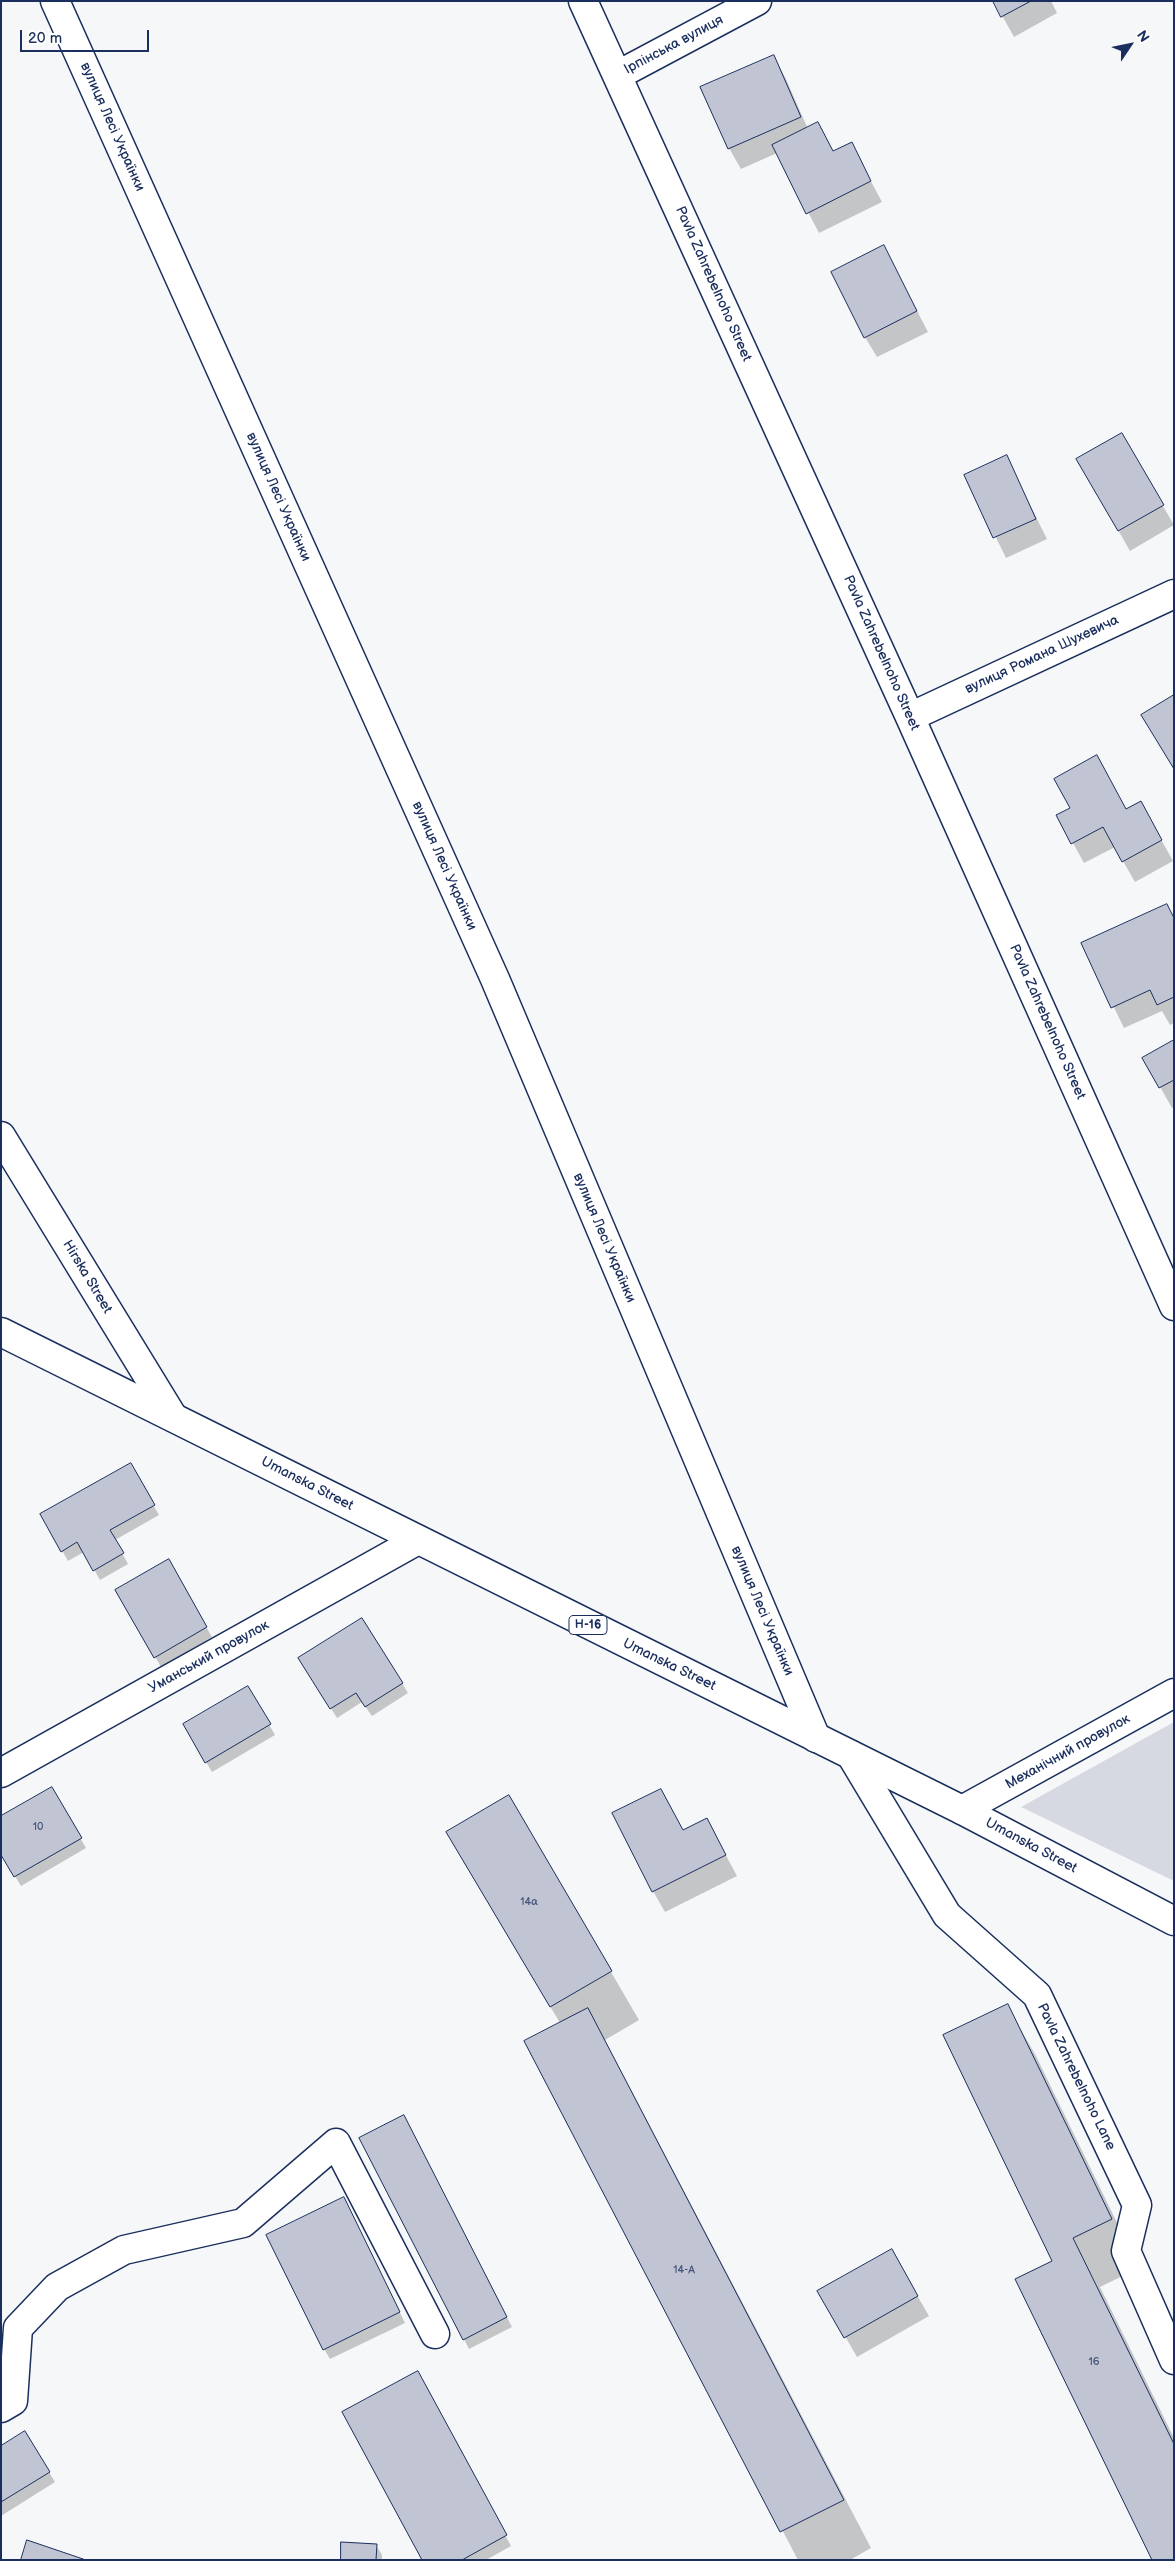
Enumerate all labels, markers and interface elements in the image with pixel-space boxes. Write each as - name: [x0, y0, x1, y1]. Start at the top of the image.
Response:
- street label: Ірпінська вулиця: [622, 12, 726, 78]
- scale bar: [22, 20, 151, 52]
- north arrow: [1105, 20, 1155, 70]
- text: N: [1133, 27, 1153, 45]
- text: 20 m: [28, 29, 62, 48]
- street label: вулиця Лесі Українки: [76, 60, 148, 194]
- street label: Pavla Zahrebelnoho Street: [671, 204, 755, 364]
- street label: вулиця Лесі Українки: [242, 430, 314, 564]
- street label: Pavla Zahrebelnoho Street: [839, 573, 923, 733]
- street label: вулиця Романа Шухевича: [962, 612, 1122, 698]
- street label: вулиця Лесі Українки: [408, 799, 480, 933]
- street label: Pavla Zahrebelnoho Street: [1005, 942, 1089, 1102]
- street label: вулиця Лесі Українки: [569, 1171, 639, 1305]
- street label: Hirska Street: [59, 1237, 115, 1317]
- street label: Umanska Street: [258, 1454, 356, 1514]
- street label: вулиця Лесі Українки: [727, 1544, 797, 1678]
- road number: Н-16: [569, 1616, 607, 1634]
- street label: Уманський провулок: [146, 1617, 272, 1697]
- street label: Umanska Street: [620, 1635, 718, 1695]
- street label: Механічний провулок: [1003, 1711, 1133, 1793]
- street label: Umanska Street: [982, 1815, 1080, 1877]
- house number: 10: [33, 1820, 43, 1834]
- house number: 14а: [520, 1895, 538, 1909]
- street label: Pavla Zahrebelnoho Lane: [1033, 2001, 1119, 2153]
- house number: 14-А: [673, 2263, 695, 2277]
- house number: 16: [1089, 2355, 1099, 2369]

